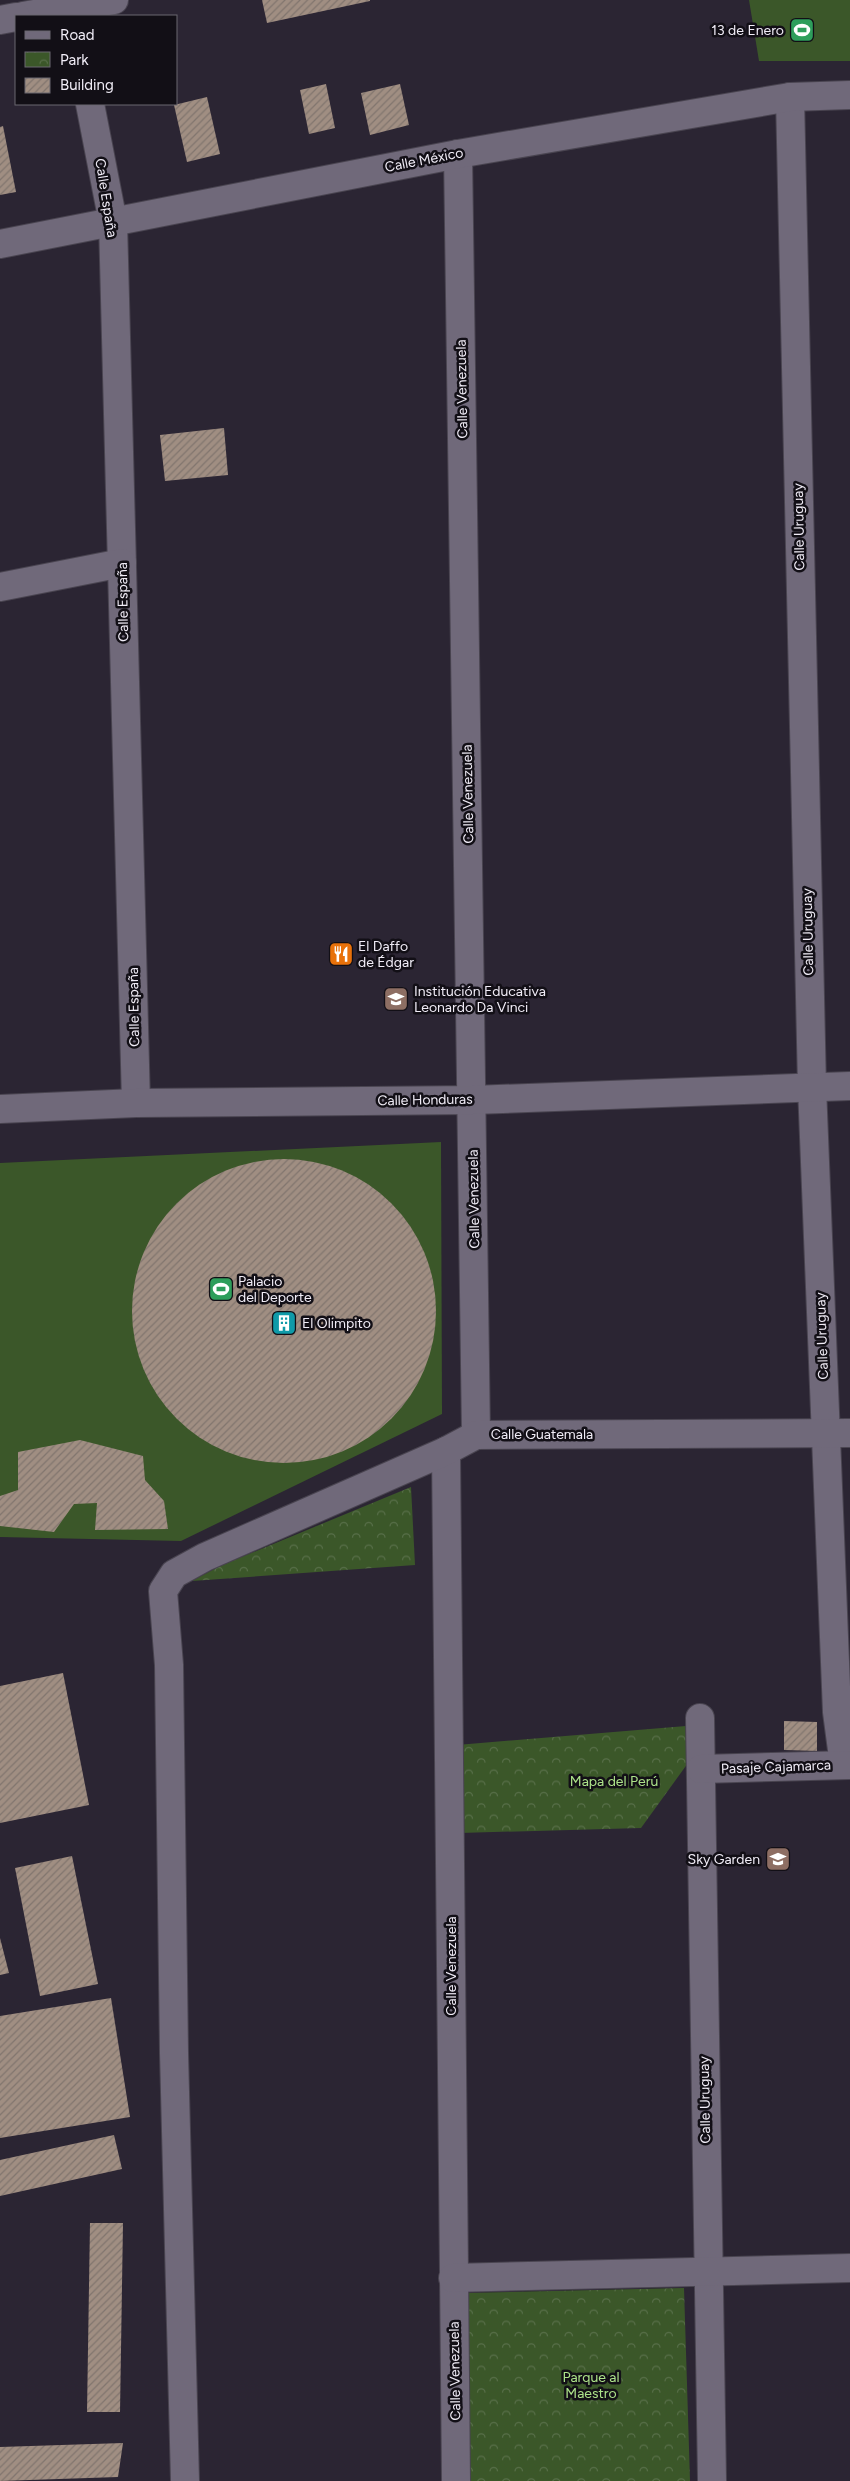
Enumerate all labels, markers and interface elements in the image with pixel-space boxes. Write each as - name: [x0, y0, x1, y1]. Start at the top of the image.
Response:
- legend: [15, 15, 178, 105]
- sports icon: 13 de Enero: [789, 17, 815, 43]
- place label: 13 de Enero: [711, 22, 784, 39]
- text: Road: [60, 26, 95, 44]
- text: Park: [60, 51, 89, 69]
- text: Building: [60, 76, 114, 94]
- street label: Calle México: [383, 144, 465, 176]
- street label: Calle España: [91, 157, 121, 239]
- street label: Calle Venezuela: [453, 339, 471, 439]
- street label: Calle Uruguay: [790, 483, 808, 571]
- street label: Calle España: [114, 562, 132, 642]
- street label: Calle Venezuela: [459, 744, 477, 844]
- street label: Calle Uruguay: [799, 888, 817, 976]
- place label: El Daffo de Édgar: [358, 938, 414, 971]
- restaurant icon: El Daffo de Édgar: [328, 941, 354, 967]
- street label: Calle España: [125, 967, 143, 1047]
- place label: Institución Educativa Leonardo Da Vinci: [414, 983, 546, 1016]
- school or university icon: Institución Educativa Leonardo Da Vinci: [383, 986, 409, 1012]
- street label: Calle Honduras: [377, 1091, 473, 1109]
- street label: Calle Venezuela: [465, 1149, 483, 1249]
- place label: Palacio del Deporte: [238, 1273, 312, 1306]
- sports icon: Palacio del Deporte: [208, 1276, 234, 1302]
- street label: Calle Uruguay: [812, 1291, 832, 1380]
- building icon: El Olimpito: [271, 1310, 297, 1336]
- place label: El Olimpito: [302, 1315, 371, 1332]
- street label: Calle Guatemala: [491, 1426, 593, 1443]
- street label: Pasaje Cajamarca: [721, 1757, 831, 1777]
- park label: Mapa del Perú: [570, 1773, 658, 1790]
- school or university icon: Sky Garden: [765, 1846, 791, 1872]
- place label: Sky Garden: [688, 1851, 760, 1868]
- street label: Calle Venezuela: [443, 1916, 460, 2016]
- street label: Calle Uruguay: [696, 2056, 714, 2144]
- street label: Calle Venezuela: [446, 2321, 464, 2421]
- park label: Parque al Maestro: [562, 2369, 620, 2402]

